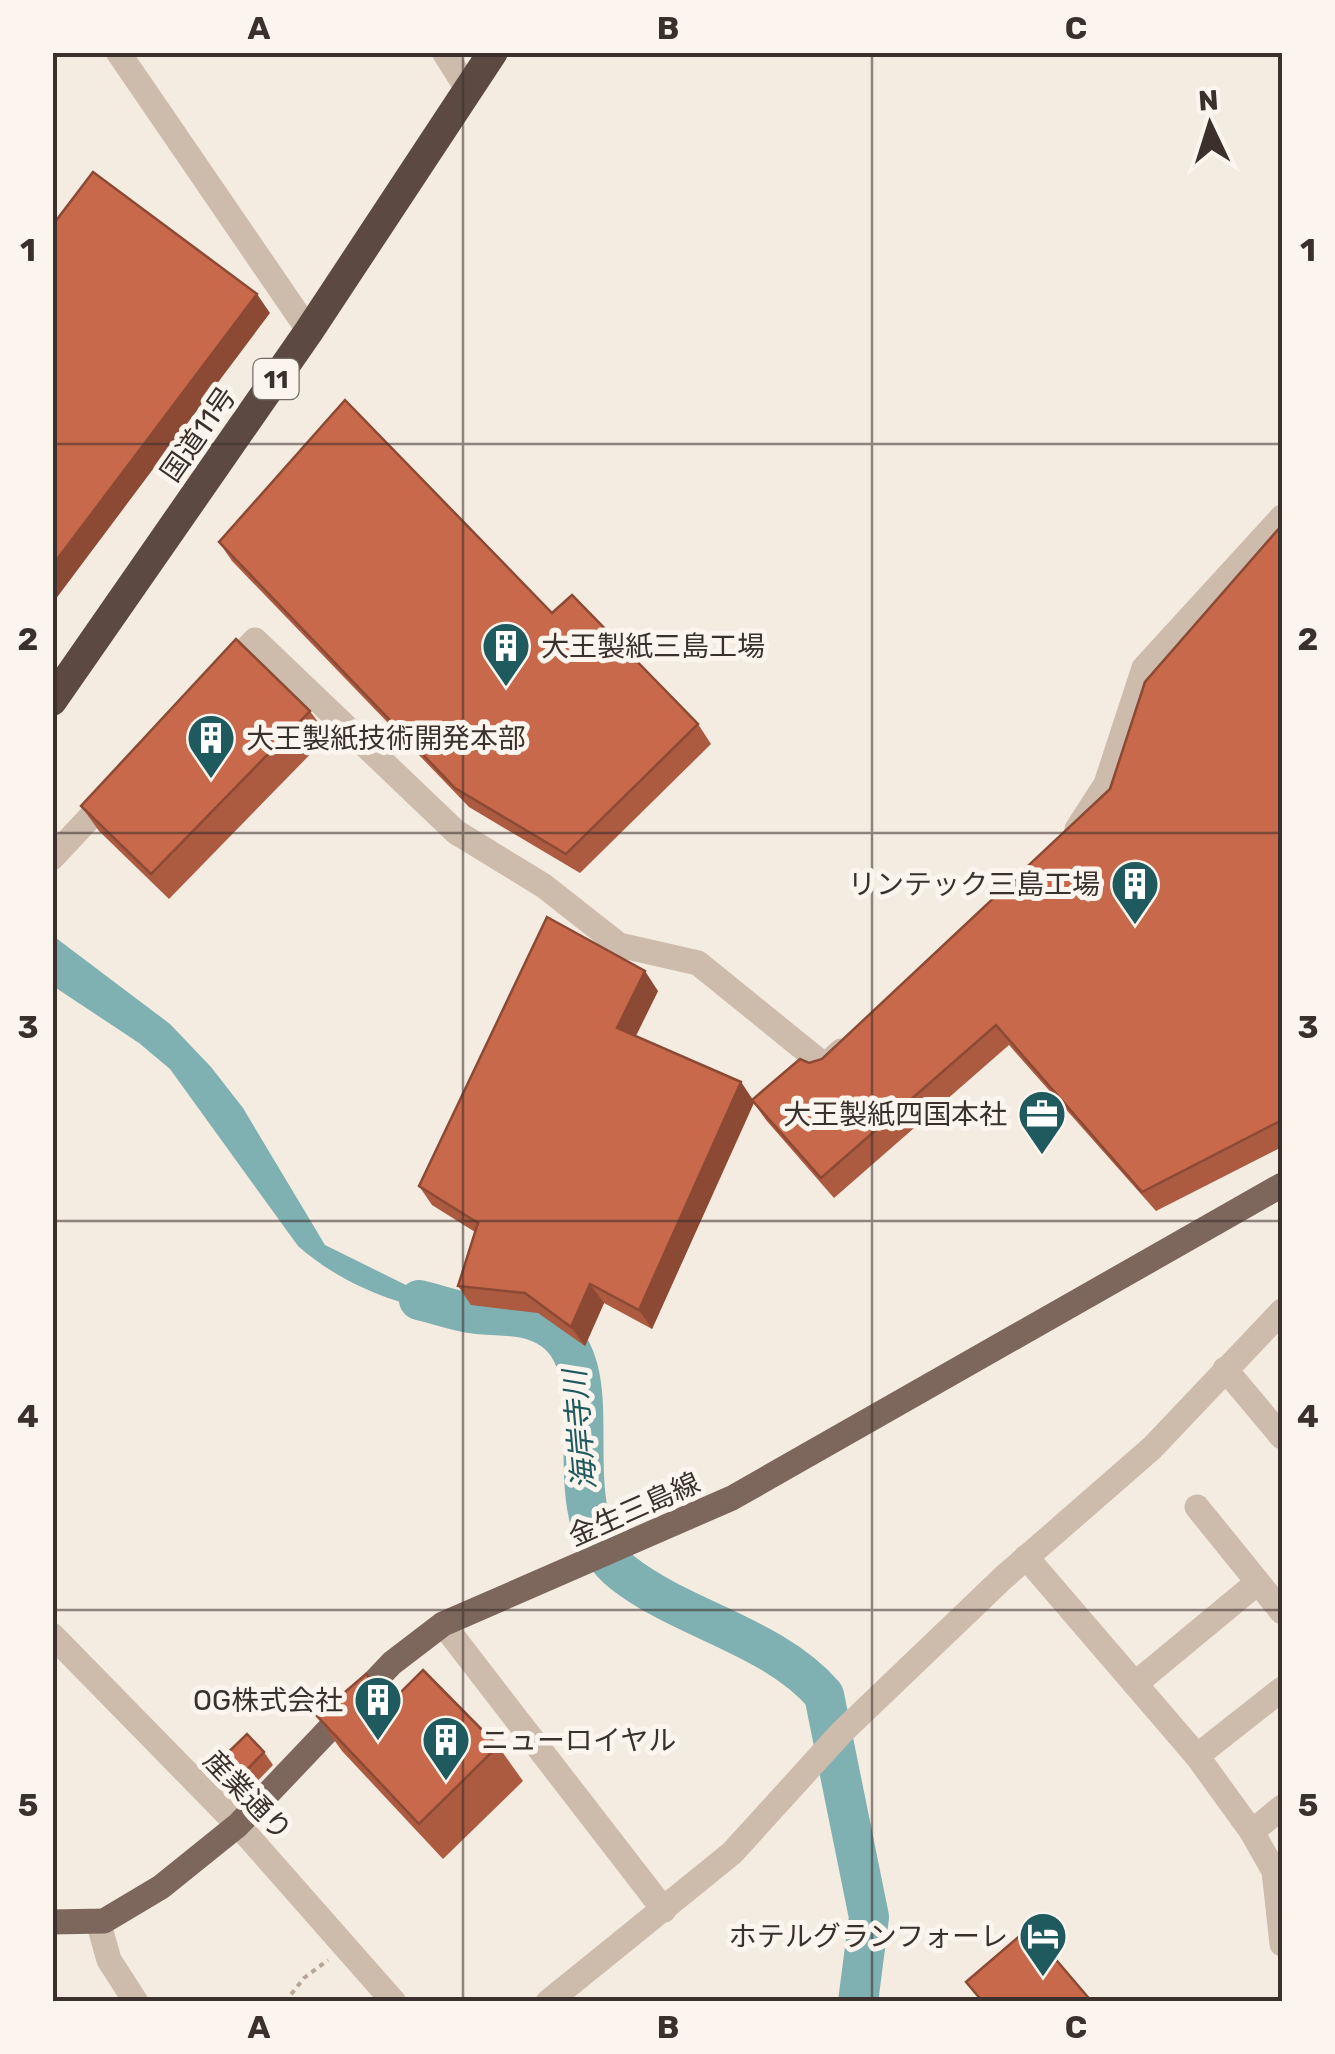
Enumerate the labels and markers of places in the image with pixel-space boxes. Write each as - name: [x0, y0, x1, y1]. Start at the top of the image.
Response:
- building icon: 大王製紙三島工場: [480, 620, 532, 688]
- place label: 大王製紙三島工場: [541, 630, 765, 663]
- building icon: 大王製紙技術開発本部: [185, 712, 237, 780]
- place label: 大王製紙技術開発本部: [246, 722, 526, 755]
- building icon: リンテック三島工場: [1109, 858, 1161, 926]
- place label: リンテック三島工場: [848, 868, 1100, 901]
- office icon: 大王製紙四国本社: [1016, 1088, 1068, 1156]
- place label: 大王製紙四国本社: [783, 1098, 1007, 1131]
- building icon: OG株式会社: [352, 1674, 404, 1742]
- place label: OG株式会社: [193, 1684, 343, 1717]
- building icon: ニューロイヤル: [420, 1714, 472, 1782]
- place label: ニューロイヤル: [481, 1724, 676, 1757]
- hotel icon: ホテルグランフォーレ: [1017, 1910, 1069, 1978]
- place label: ホテルグランフォーレ: [729, 1920, 1008, 1953]

